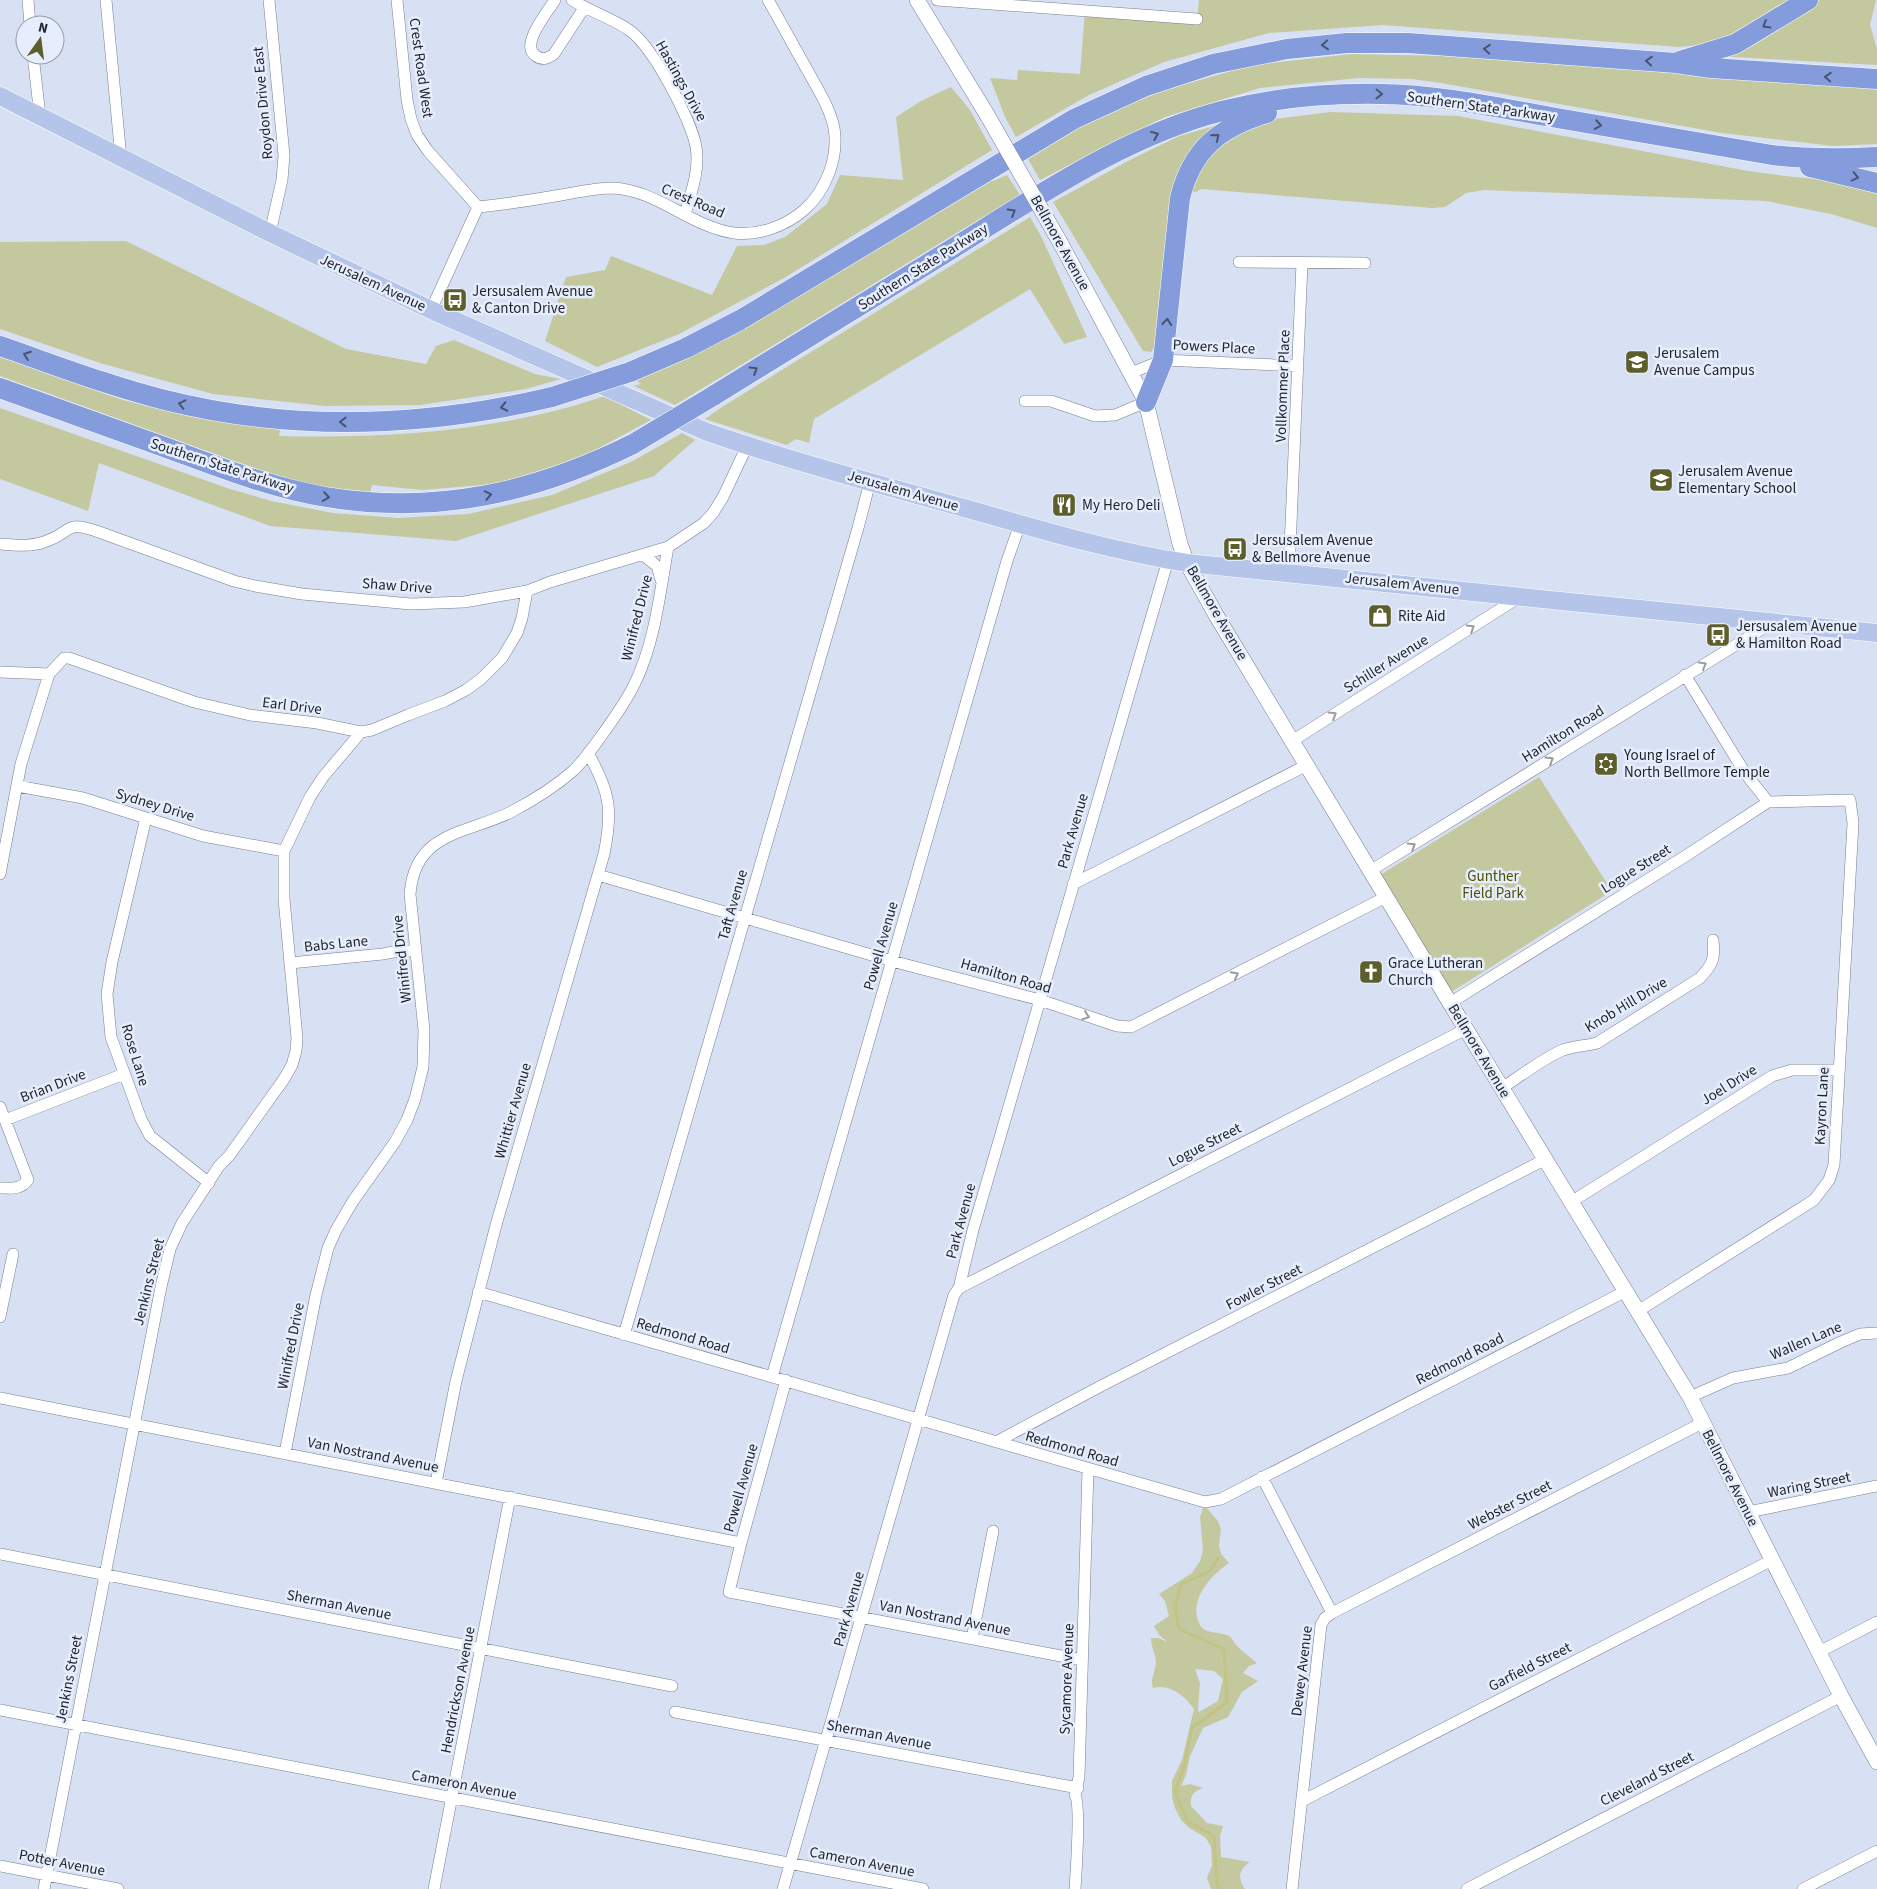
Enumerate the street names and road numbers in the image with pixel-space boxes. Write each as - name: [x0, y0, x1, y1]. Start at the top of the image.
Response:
- street label: Crest Road West: [404, 17, 438, 119]
- street label: Hastings Drive: [650, 37, 712, 125]
- street label: Roydon Drive East: [248, 46, 278, 160]
- street label: Southern State Parkway: [1405, 86, 1557, 128]
- street label: Crest Road: [658, 178, 728, 224]
- street label: Bellmore Avenue: [1025, 191, 1095, 295]
- street label: Southern State Parkway: [854, 218, 992, 316]
- street label: Jerusalem Avenue: [317, 249, 429, 317]
- street label: Vollkommer Place: [1271, 329, 1295, 443]
- street label: Powers Place: [1172, 334, 1256, 360]
- street label: Southern State Parkway: [148, 433, 296, 499]
- street label: Jerusalem Avenue: [845, 465, 961, 517]
- street label: Bellmore Avenue: [1181, 562, 1253, 664]
- street label: Jerusalem Avenue: [1344, 568, 1460, 600]
- street label: Shaw Drive: [361, 573, 433, 599]
- street label: Winifred Drive: [616, 573, 658, 663]
- street label: Schiller Avenue: [1340, 630, 1432, 698]
- street label: Earl Drive: [261, 692, 323, 720]
- street label: Hamilton Road: [1518, 700, 1608, 768]
- street label: Sydney Drive: [113, 783, 197, 827]
- street label: Park Avenue: [1052, 791, 1094, 871]
- street label: Logue Street: [1597, 839, 1675, 899]
- street label: Taft Avenue: [713, 867, 753, 943]
- street label: Powell Avenue: [858, 899, 904, 993]
- street label: Winifred Drive: [387, 914, 417, 1004]
- street label: Babs Lane: [303, 930, 369, 958]
- street label: Hamilton Road: [958, 953, 1054, 999]
- street label: Knob Hill Drive: [1581, 972, 1671, 1038]
- street label: Bellmore Avenue: [1443, 1000, 1515, 1102]
- street label: Rose Lane: [116, 1021, 154, 1089]
- street label: Joel Drive: [1697, 1060, 1761, 1110]
- street label: Whittier Avenue: [489, 1061, 537, 1161]
- street label: Brian Drive: [17, 1064, 89, 1108]
- street label: Kayron Lane: [1809, 1066, 1835, 1146]
- street label: Logue Street: [1165, 1118, 1245, 1172]
- street label: Park Avenue: [941, 1181, 981, 1261]
- street label: Jenkins Street: [128, 1236, 170, 1328]
- street label: Fowler Street: [1222, 1259, 1306, 1315]
- street label: Winifred Drive: [272, 1301, 310, 1391]
- street label: Redmond Road: [634, 1313, 732, 1359]
- street label: Wallen Lane: [1767, 1317, 1845, 1365]
- street label: Redmond Road: [1412, 1328, 1508, 1390]
- street label: Redmond Road: [1023, 1426, 1121, 1472]
- street label: Bellmore Avenue: [1697, 1426, 1763, 1530]
- street label: Van Nostrand Avenue: [306, 1432, 440, 1478]
- street label: Powell Avenue: [718, 1441, 764, 1535]
- street label: Waring Street: [1766, 1467, 1852, 1503]
- street label: Webster Street: [1464, 1475, 1556, 1535]
- street label: Park Avenue: [828, 1569, 870, 1649]
- street label: Sherman Avenue: [285, 1585, 393, 1625]
- street label: Van Nostrand Avenue: [878, 1595, 1012, 1641]
- street label: Sycamore Avenue: [1055, 1623, 1079, 1735]
- street label: Dewey Avenue: [1286, 1624, 1318, 1718]
- street label: Hendrickson Avenue: [435, 1625, 481, 1755]
- street label: Jenkins Street: [50, 1633, 88, 1725]
- street label: Garfield Street: [1485, 1637, 1575, 1697]
- street label: Sherman Avenue: [825, 1715, 933, 1755]
- street label: Cleveland Street: [1596, 1746, 1698, 1812]
- street label: Cameron Avenue: [410, 1765, 518, 1805]
- street label: Cameron Avenue: [808, 1842, 916, 1882]
- street label: Potter Avenue: [17, 1844, 107, 1882]

